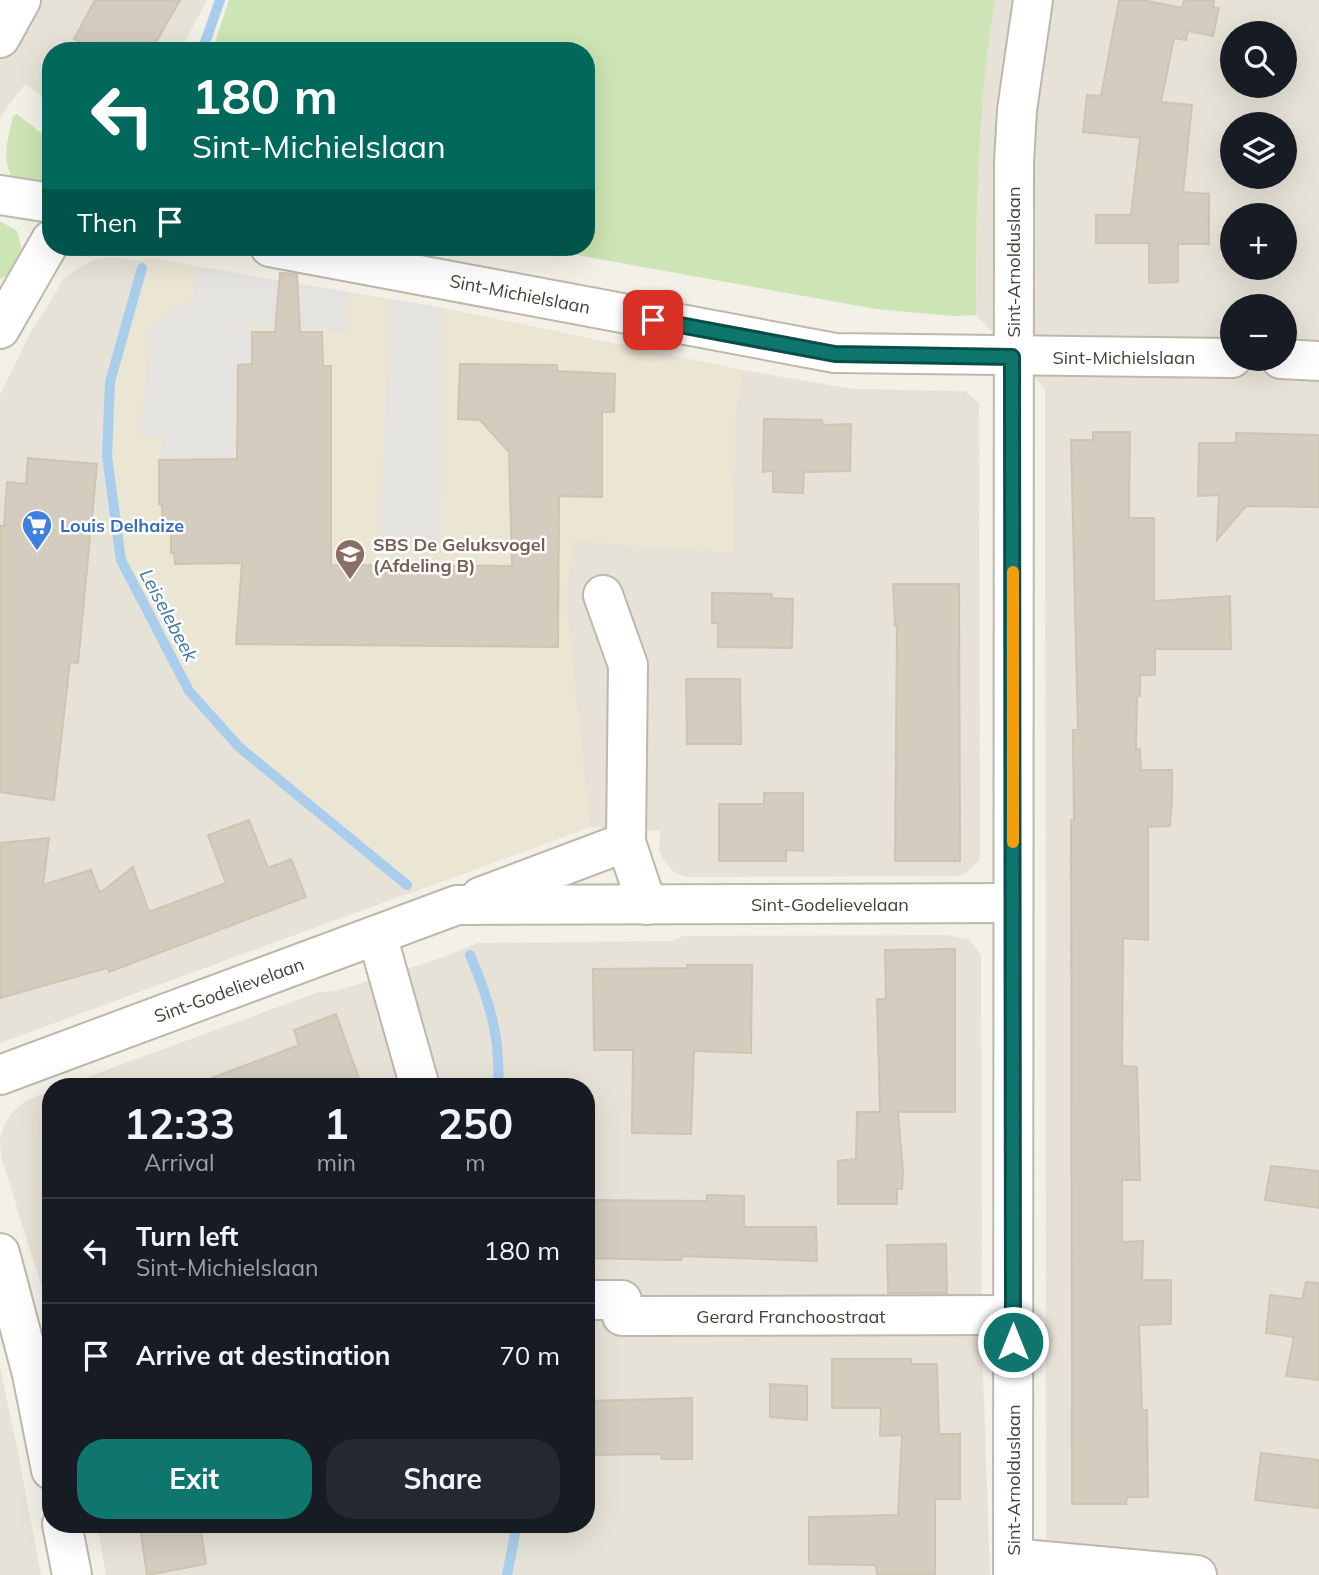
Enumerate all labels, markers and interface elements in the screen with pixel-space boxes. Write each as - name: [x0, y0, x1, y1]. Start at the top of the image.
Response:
- map controls: [1220, 21, 1297, 371]
- button: search: [1220, 21, 1297, 98]
- text: 180 m: [192, 65, 338, 126]
- icon: left: [77, 70, 168, 161]
- button: layers: [1220, 112, 1297, 189]
- text: Sint-Michielslaan: [192, 126, 446, 166]
- street label: Sint-Arnolduslaan: [1002, 187, 1025, 337]
- icon: arrive: [151, 203, 189, 241]
- button: +: [1220, 203, 1297, 280]
- text: Then: [77, 206, 137, 239]
- street label: Sint-Michielslaan: [448, 269, 592, 319]
- pin: [623, 290, 683, 350]
- button: −: [1220, 294, 1297, 371]
- icon: arrive: [634, 301, 672, 339]
- street label: Sint-Michielslaan: [1053, 346, 1195, 369]
- supermarket icon: Louis Delhaize: [20, 508, 54, 552]
- place label: Louis Delhaize: [60, 514, 184, 537]
- place label: SBS De Geluksvogel (Afdeling B): [373, 533, 545, 577]
- school or university icon: SBS De Geluksvogel (Afdeling B): [333, 537, 367, 581]
- water label: Leiselebeek: [135, 565, 204, 667]
- street label: Sint-Godelievelaan: [751, 893, 909, 916]
- street label: Sint-Godelievelaan: [151, 952, 307, 1028]
- text: 12:33: [124, 1097, 235, 1150]
- text: 1: [324, 1097, 349, 1150]
- text: 250: [438, 1097, 513, 1150]
- text: Arrival: [144, 1148, 215, 1177]
- text: min: [317, 1148, 356, 1177]
- text: m: [465, 1148, 486, 1177]
- text: Turn left: [136, 1220, 238, 1253]
- icon: left: [77, 1232, 115, 1270]
- text: 180 m: [484, 1234, 560, 1267]
- text: Sint-Michielslaan: [136, 1253, 318, 1282]
- street label: Gerard Franchoostraat: [696, 1305, 886, 1328]
- position arrow: [976, 1305, 1050, 1379]
- icon: arrive: [77, 1337, 115, 1375]
- text: Arrive at destination: [136, 1339, 391, 1372]
- text: 70 m: [499, 1339, 560, 1372]
- street label: Sint-Arnolduslaan: [1002, 1405, 1025, 1555]
- button: Exit: [77, 1439, 312, 1519]
- button: Share: [326, 1439, 560, 1519]

